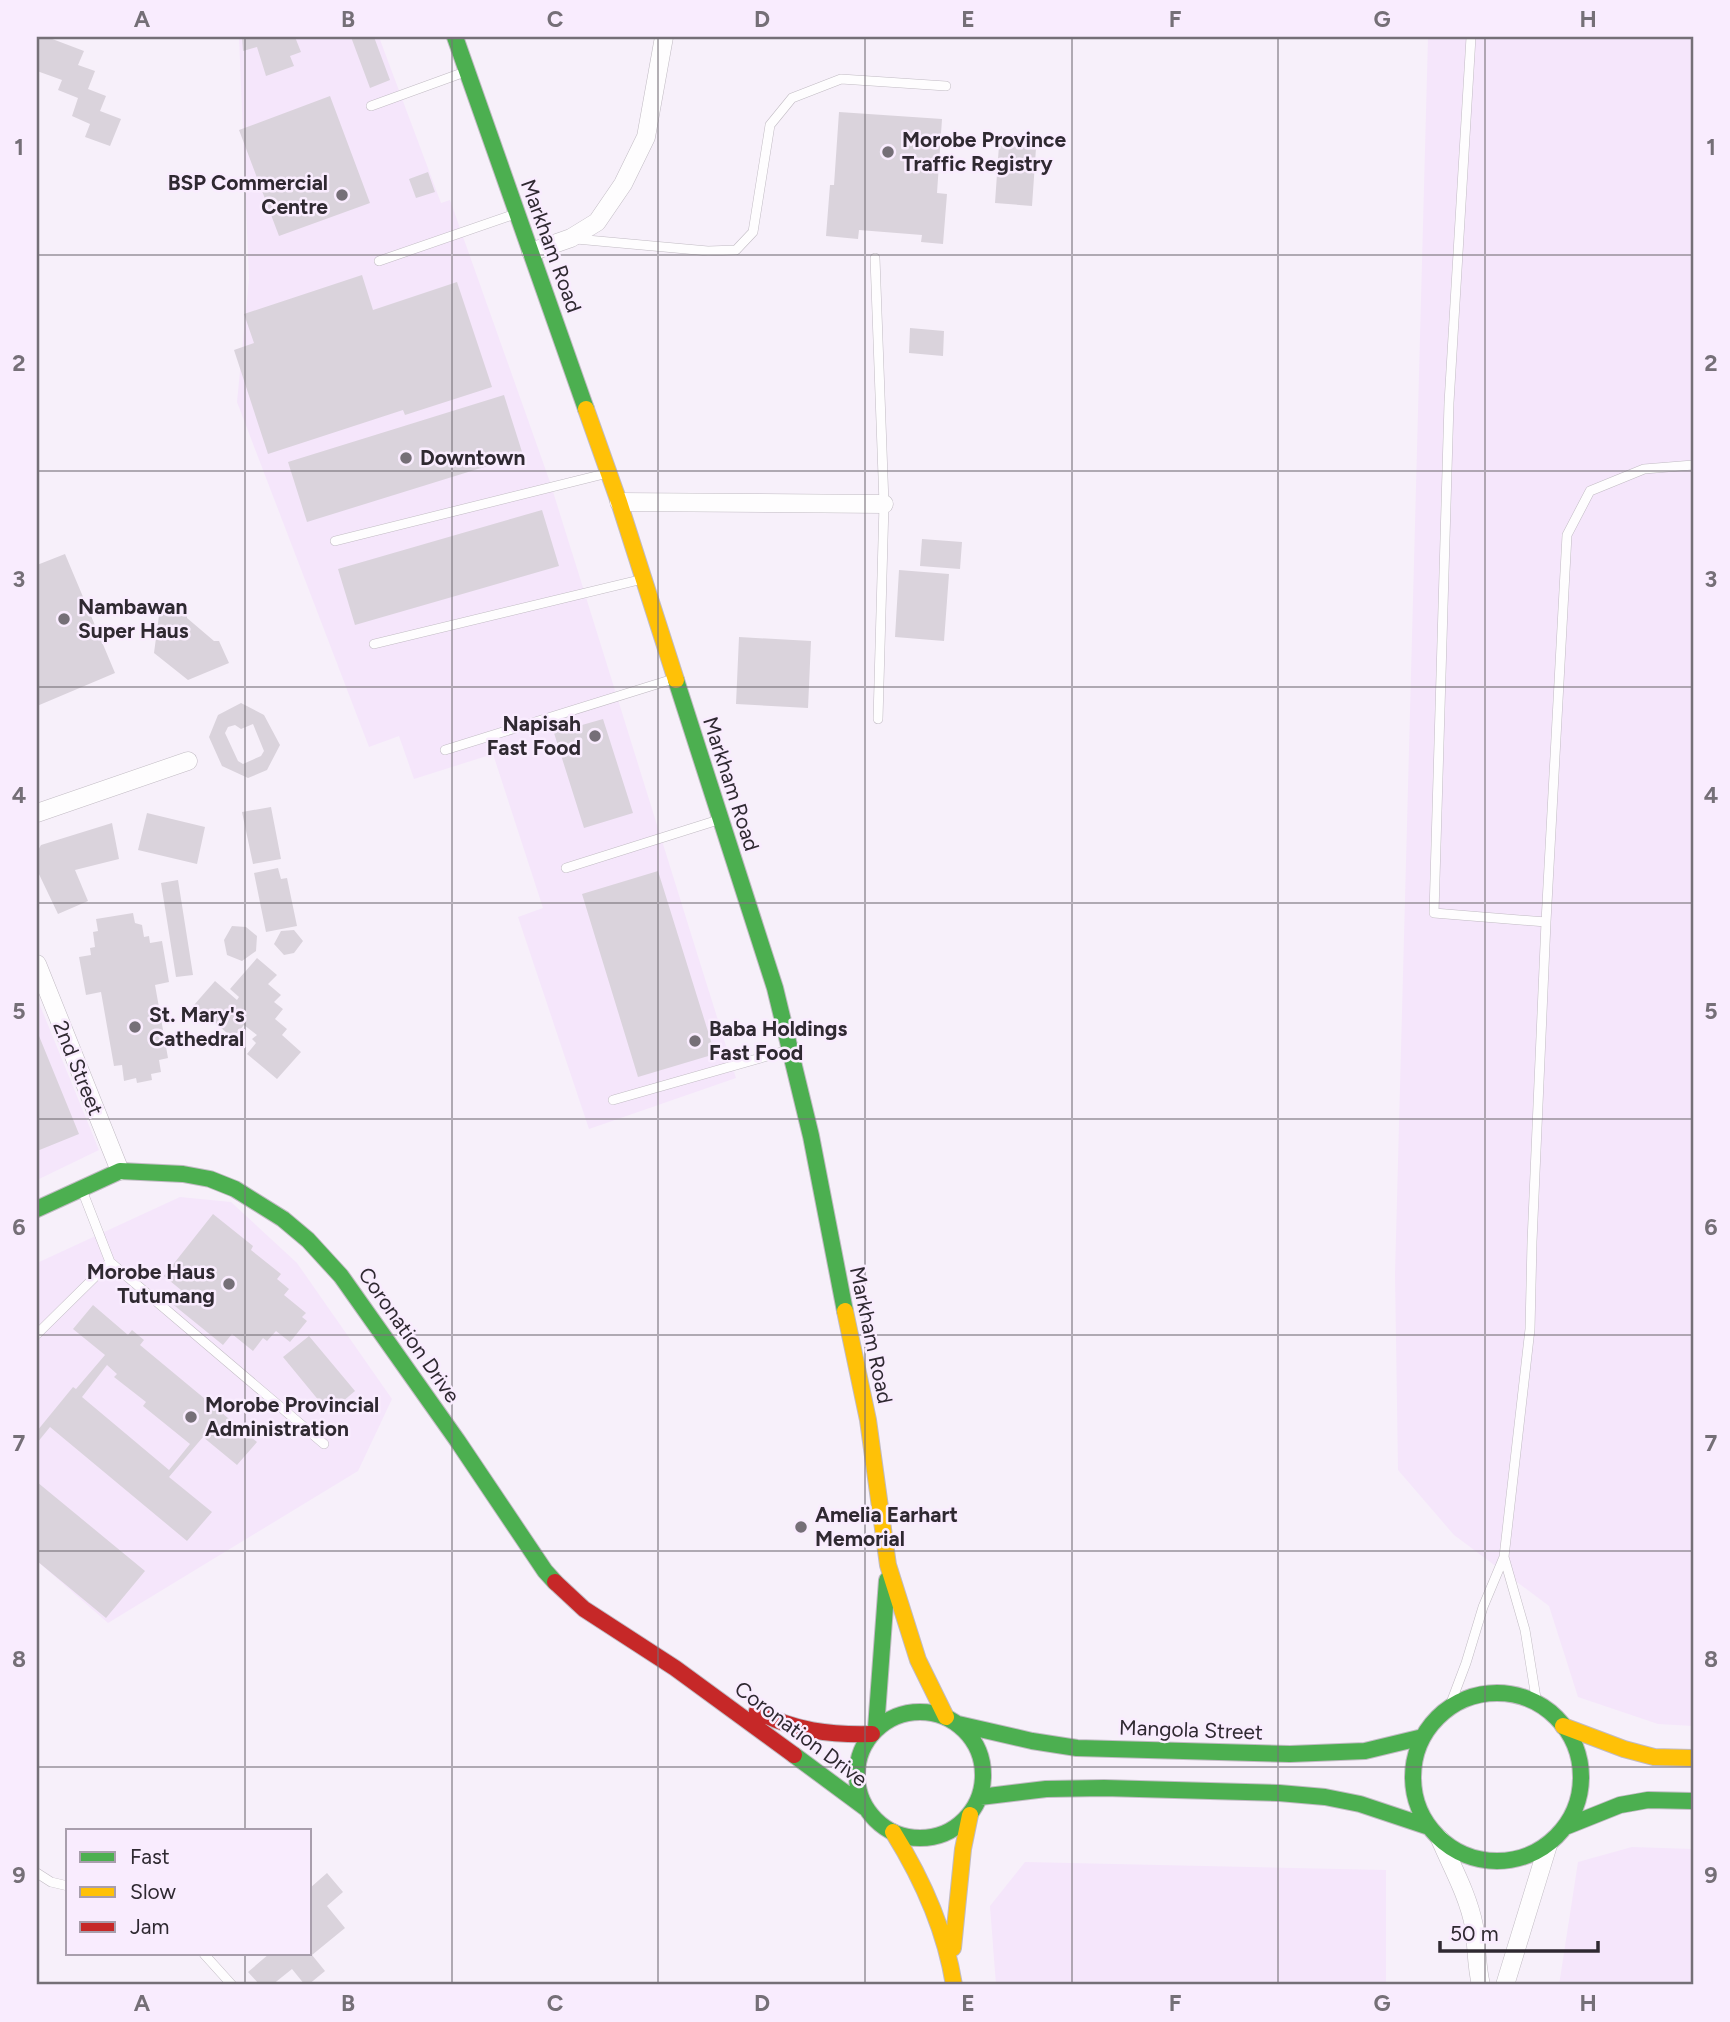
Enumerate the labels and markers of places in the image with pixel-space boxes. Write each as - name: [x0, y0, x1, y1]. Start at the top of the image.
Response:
- place label: Morobe Province Traffic Registry: [902, 127, 1066, 176]
- marker: Morobe Province Traffic Registry: [880, 144, 896, 160]
- place label: BSP Commercial Centre: [168, 170, 328, 219]
- marker: BSP Commercial Centre: [334, 187, 350, 203]
- place label: Downtown: [420, 445, 525, 470]
- marker: Downtown: [398, 450, 414, 466]
- place label: Nambawan Super Haus: [78, 594, 189, 643]
- marker: Nambawan Super Haus: [56, 611, 72, 627]
- place label: Napisah Fast Food: [487, 711, 581, 760]
- marker: Napisah Fast Food: [587, 728, 603, 744]
- place label: St. Mary's Cathedral: [149, 1002, 245, 1051]
- place label: Baba Holdings Fast Food: [709, 1016, 847, 1065]
- marker: St. Mary's Cathedral: [127, 1019, 143, 1035]
- marker: Baba Holdings Fast Food: [687, 1033, 703, 1049]
- place label: Morobe Haus Tutumang: [87, 1259, 215, 1308]
- marker: Morobe Haus Tutumang: [221, 1276, 237, 1292]
- place label: Morobe Provincial Administration: [205, 1392, 379, 1441]
- marker: Morobe Provincial Administration: [183, 1409, 199, 1425]
- place label: Amelia Earhart Memorial: [815, 1502, 958, 1551]
- marker: Amelia Earhart Memorial: [793, 1519, 809, 1535]

